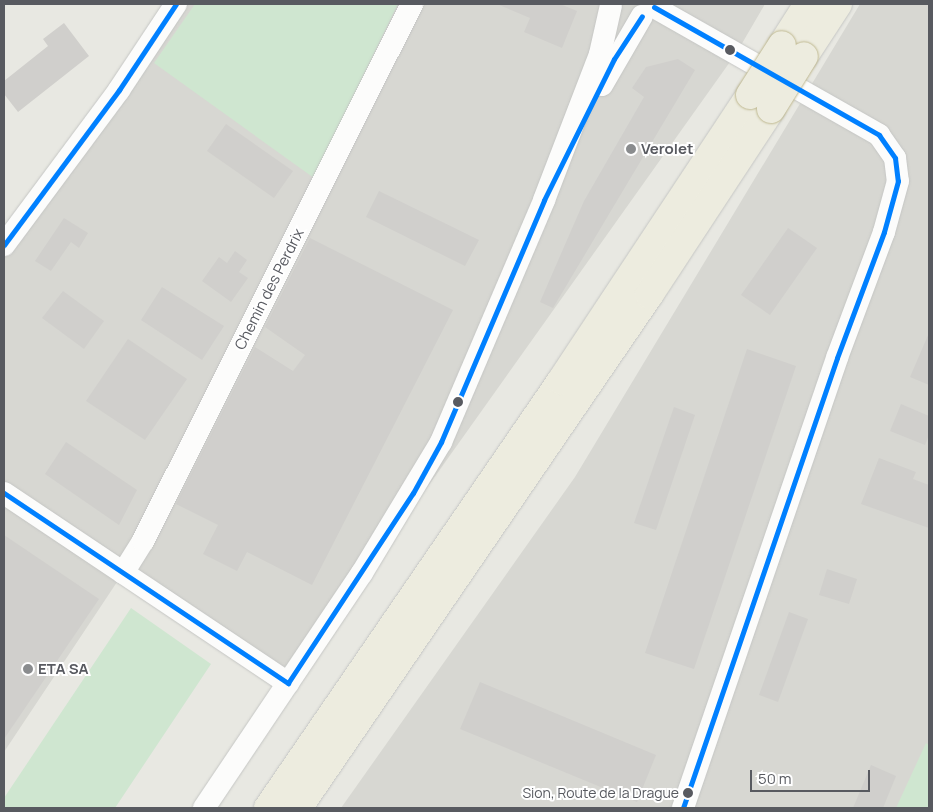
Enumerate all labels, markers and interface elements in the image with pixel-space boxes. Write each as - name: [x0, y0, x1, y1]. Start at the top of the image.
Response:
- unlabelled marker: [725, 45, 735, 55]
- place label: Verolet: [641, 140, 694, 158]
- marker: Verolet: [625, 143, 637, 155]
- street label: Chemin des Perdrix: [231, 225, 307, 353]
- unlabelled marker: [453, 397, 463, 407]
- place label: ETA SA: [38, 660, 89, 678]
- marker: ETA SA: [22, 663, 34, 675]
- scale bar: [753, 760, 873, 792]
- text: 50 m: [758, 768, 792, 789]
- place label: Sion, Route de la Drague: [522, 785, 679, 801]
- marker: Sion, Route de la Drague: [683, 788, 693, 798]

